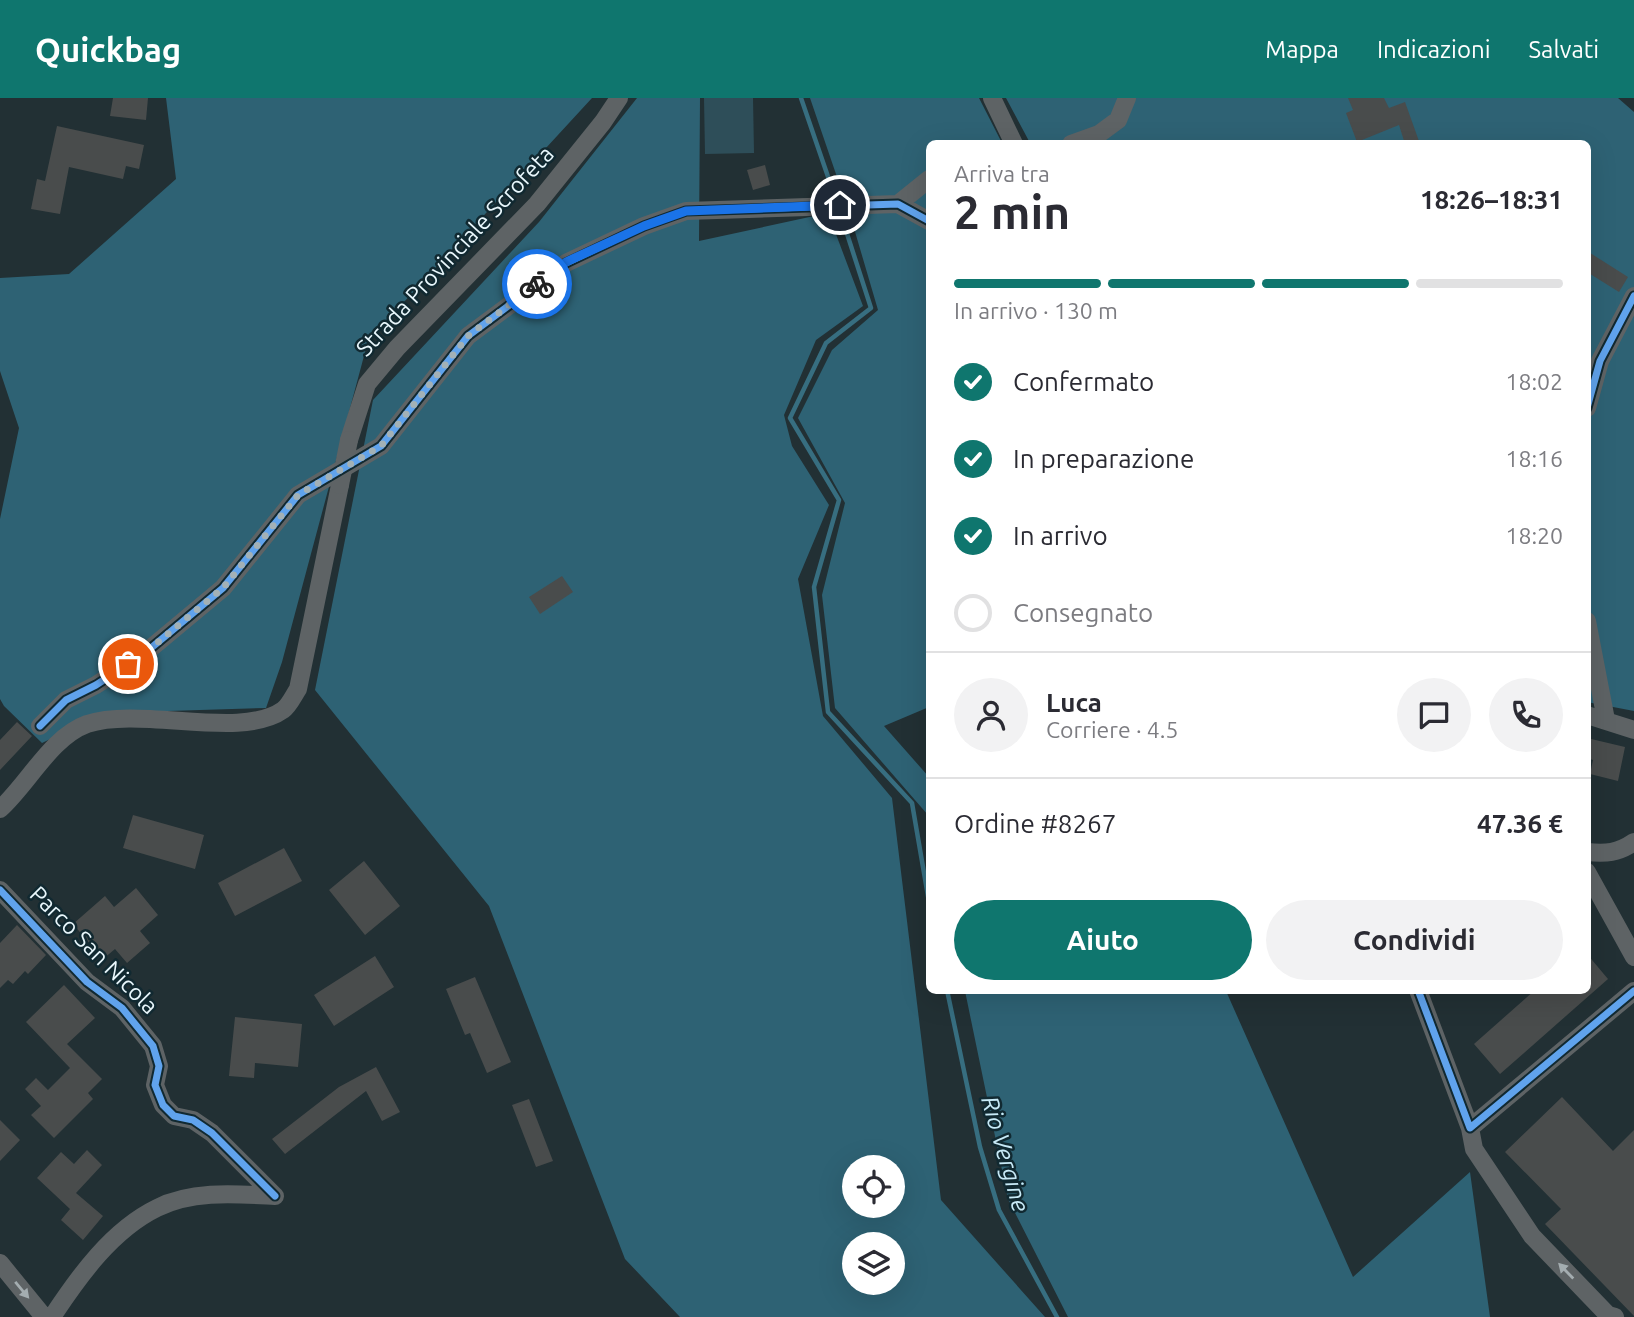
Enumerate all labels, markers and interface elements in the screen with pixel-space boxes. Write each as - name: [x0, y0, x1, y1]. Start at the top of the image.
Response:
- text: Quickbag: [35, 31, 181, 68]
- text: Mappa: [1265, 36, 1339, 63]
- text: Indicazioni: [1377, 36, 1491, 63]
- text: Salvati: [1529, 36, 1599, 63]
- street label: Strada Provinciale Scrofeta: [351, 141, 558, 361]
- text: Arriva tra: [954, 161, 1050, 186]
- pin: [810, 175, 870, 235]
- text: 18:26–18:31: [1420, 185, 1563, 214]
- icon: home: [821, 186, 859, 224]
- text: 2 min: [954, 186, 1070, 238]
- courier: [502, 249, 572, 319]
- icon: bike: [518, 265, 556, 303]
- text: In arrivo · 130 m: [954, 298, 1118, 323]
- icon: check: [954, 363, 992, 401]
- text: Confermato: [1013, 367, 1154, 396]
- text: 18:02: [1505, 369, 1563, 394]
- icon: check: [954, 440, 992, 478]
- text: In preparazione: [1013, 444, 1194, 473]
- text: 18:16: [1505, 446, 1563, 471]
- icon: check: [954, 517, 992, 555]
- text: In arrivo: [1013, 521, 1108, 550]
- text: 18:20: [1505, 523, 1563, 548]
- text: Consegnato: [1013, 598, 1153, 627]
- pin: [98, 634, 158, 694]
- icon: bag: [109, 645, 147, 683]
- button: person: [954, 678, 1028, 752]
- button: chat: [1397, 678, 1471, 752]
- button: phone: [1489, 678, 1563, 752]
- text: Luca: [1046, 688, 1102, 717]
- text: Corriere · 4.5: [1046, 717, 1178, 742]
- text: Ordine #8267: [954, 809, 1116, 838]
- text: 47.36 €: [1477, 809, 1563, 838]
- street label: Parco San Nicola: [26, 881, 163, 1018]
- button: Aiuto: [954, 900, 1252, 980]
- button: Condividi: [1266, 900, 1563, 980]
- water label: Rio Vergine: [976, 1093, 1035, 1215]
- map controls: [842, 1155, 905, 1295]
- button: locate: [842, 1155, 905, 1218]
- button: layers: [842, 1232, 905, 1295]
- one-way arrow: [1558, 1263, 1574, 1280]
- one-way arrow: [14, 1281, 29, 1298]

